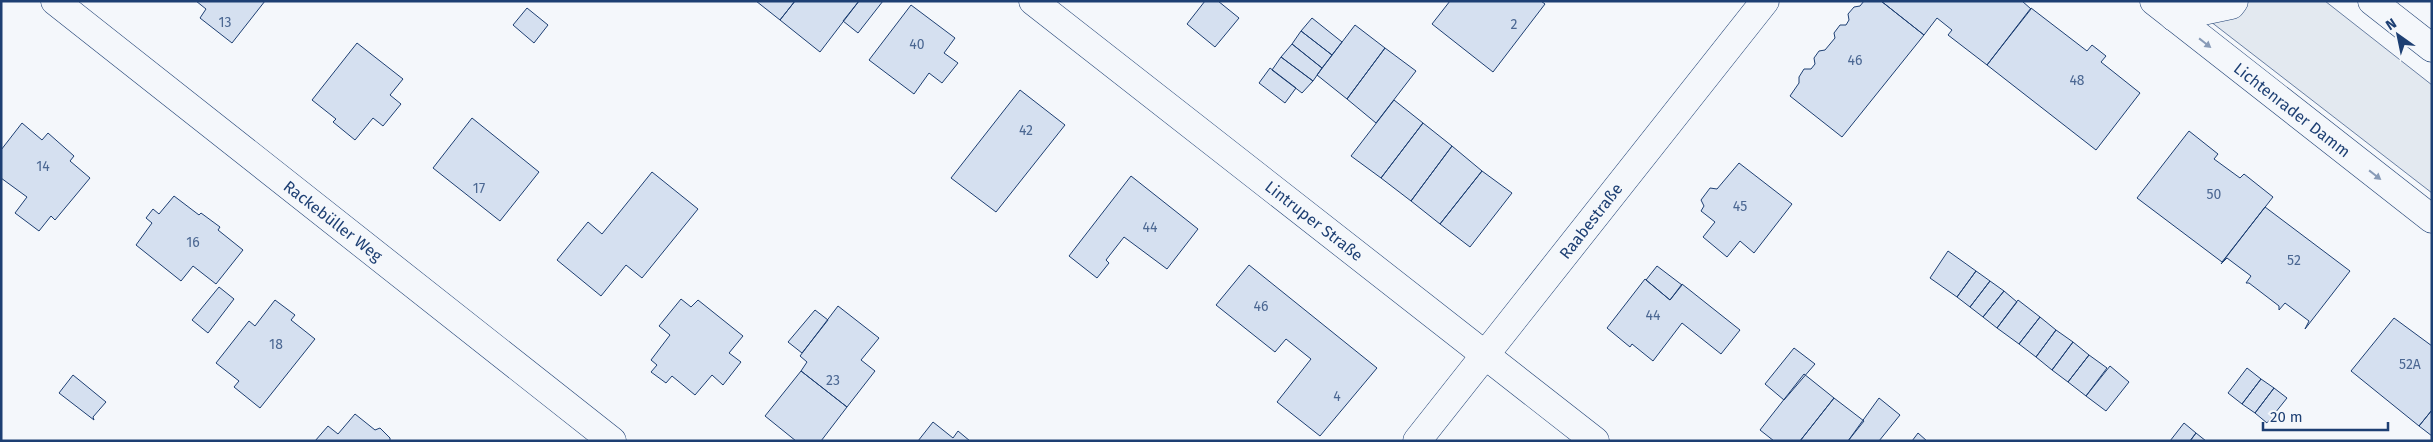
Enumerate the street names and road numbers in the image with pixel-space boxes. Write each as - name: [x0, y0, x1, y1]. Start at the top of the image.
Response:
- street label: Lichtenrader Damm: [2230, 59, 2354, 161]
- street label: Rackebüller Weg: [280, 177, 387, 266]
- street label: Lintruper Straße: [1261, 177, 1367, 265]
- street label: Raabestraße: [1556, 179, 1626, 263]

